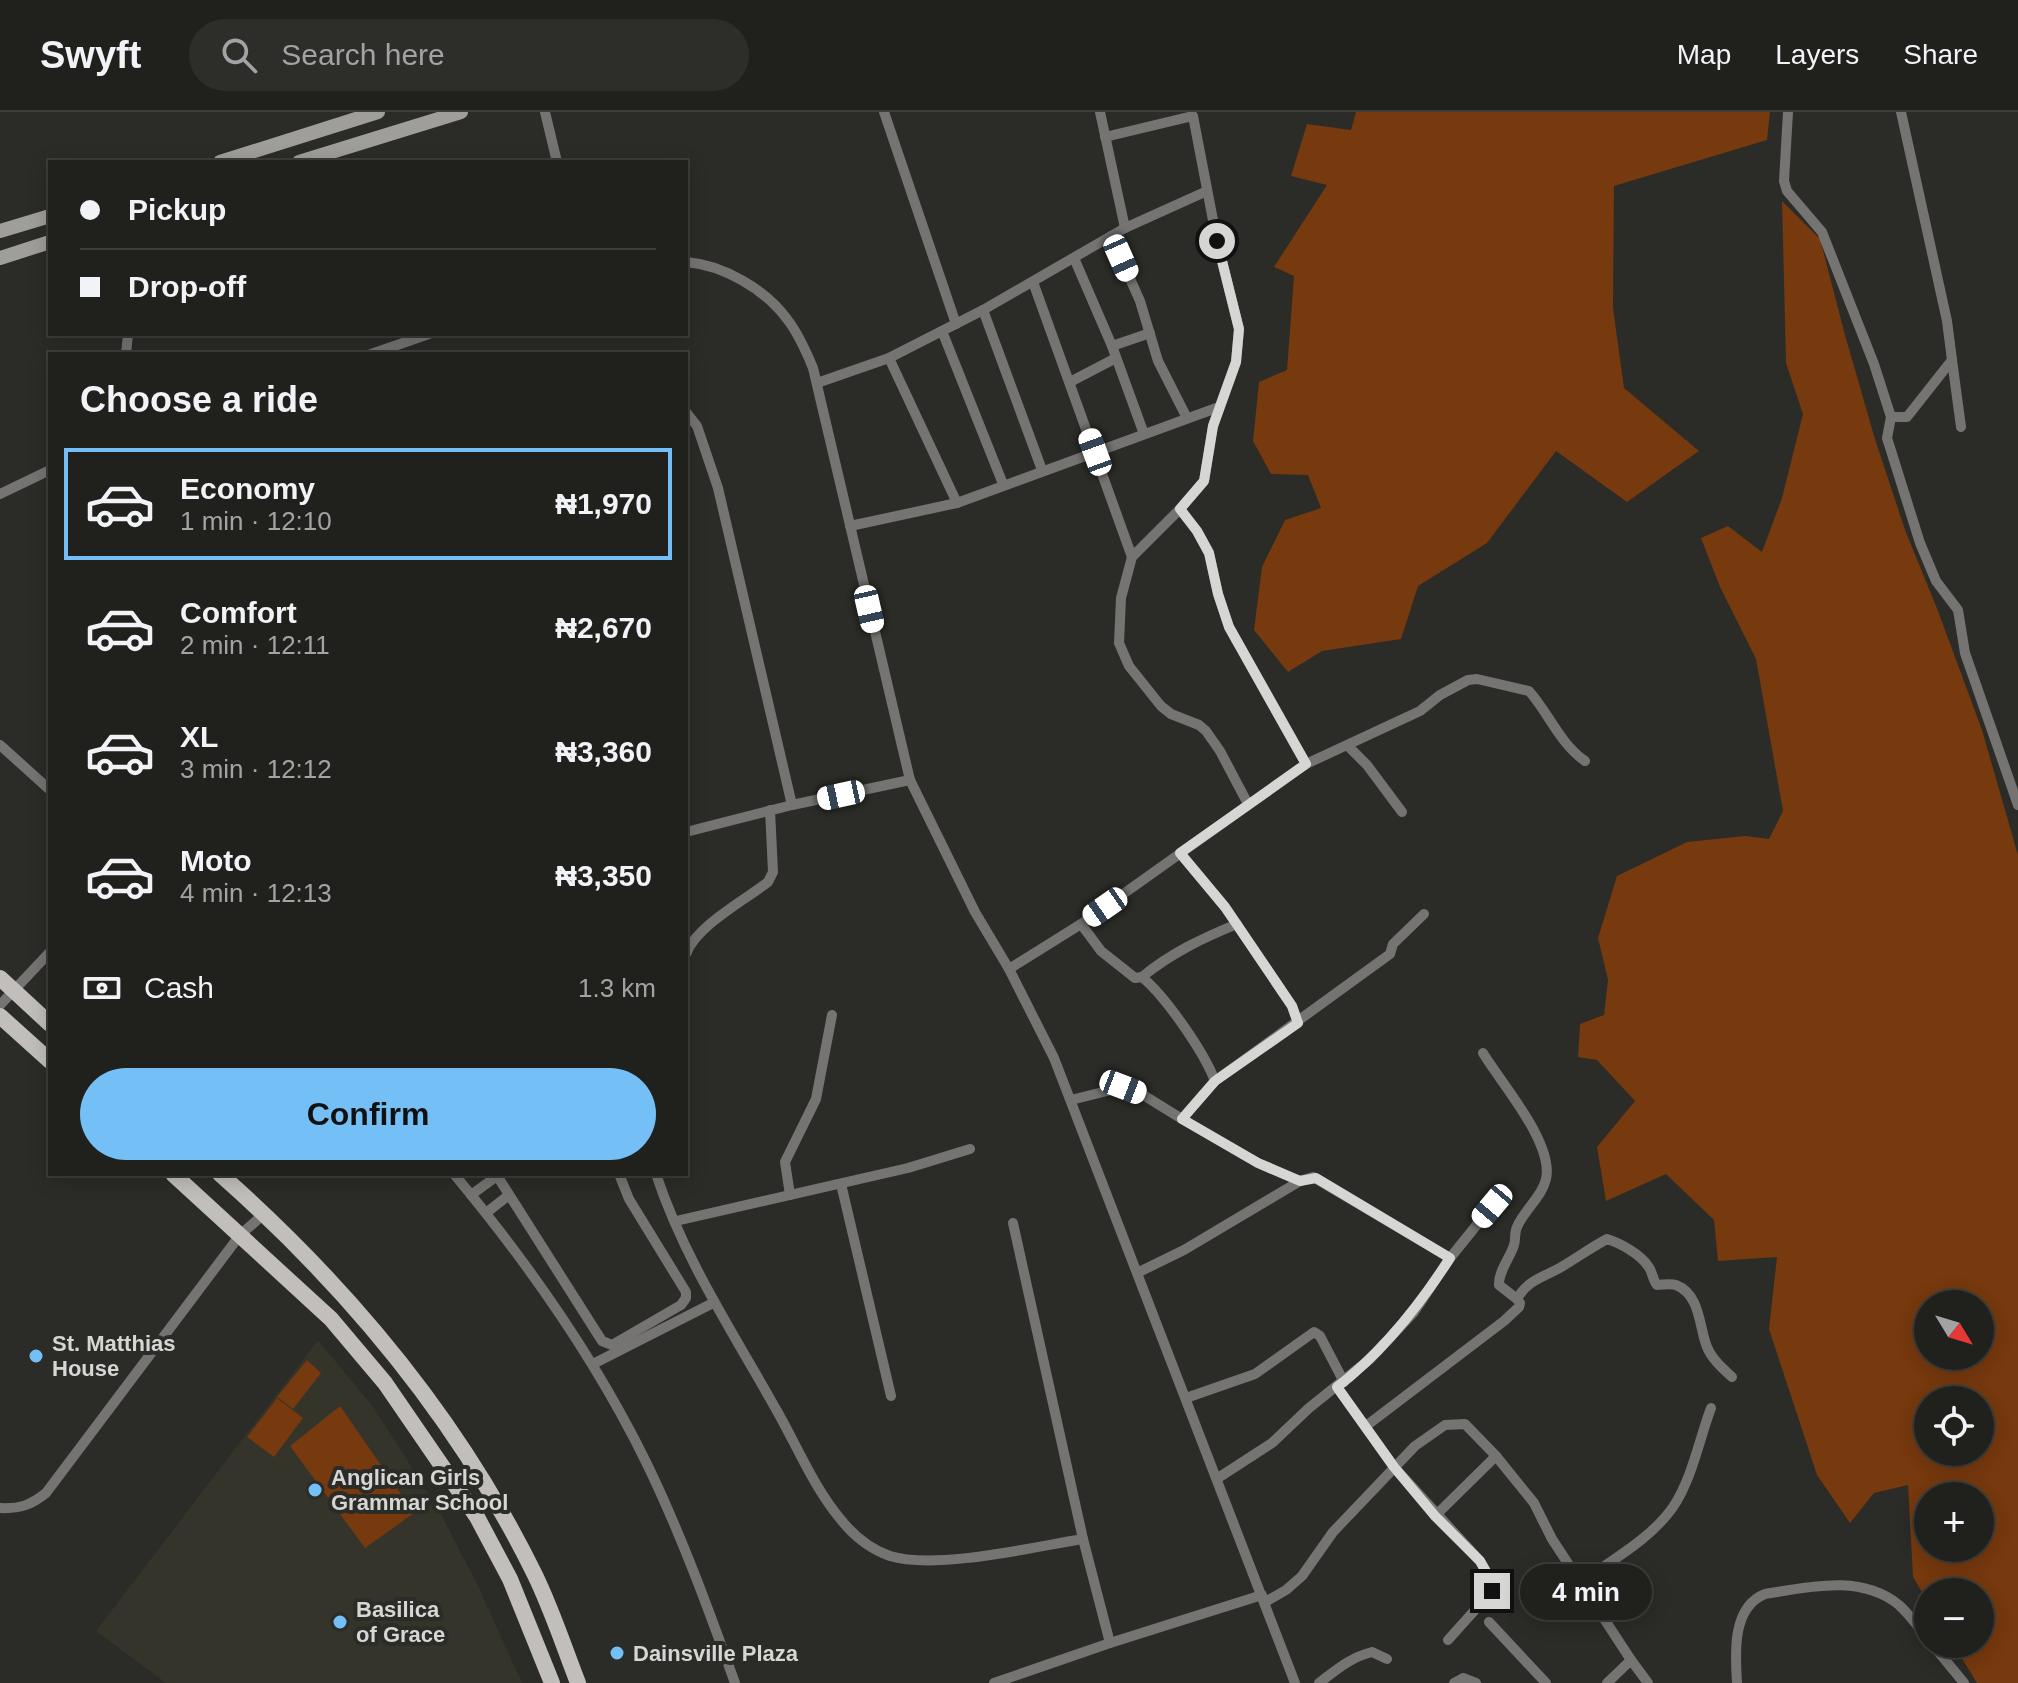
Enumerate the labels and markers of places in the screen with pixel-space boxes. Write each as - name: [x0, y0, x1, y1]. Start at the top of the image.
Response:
- place label: St. Matthias House: [52, 1331, 175, 1381]
- marker: St. Matthias House: [27, 1347, 45, 1365]
- place label: Anglican Girls Grammar School: [331, 1465, 508, 1515]
- marker: Anglican Girls Grammar School: [306, 1481, 324, 1499]
- place label: Basilica of Grace: [356, 1597, 445, 1647]
- marker: Basilica of Grace: [331, 1613, 349, 1631]
- place label: Dainsville Plaza: [633, 1641, 799, 1666]
- marker: Dainsville Plaza: [608, 1644, 626, 1662]

